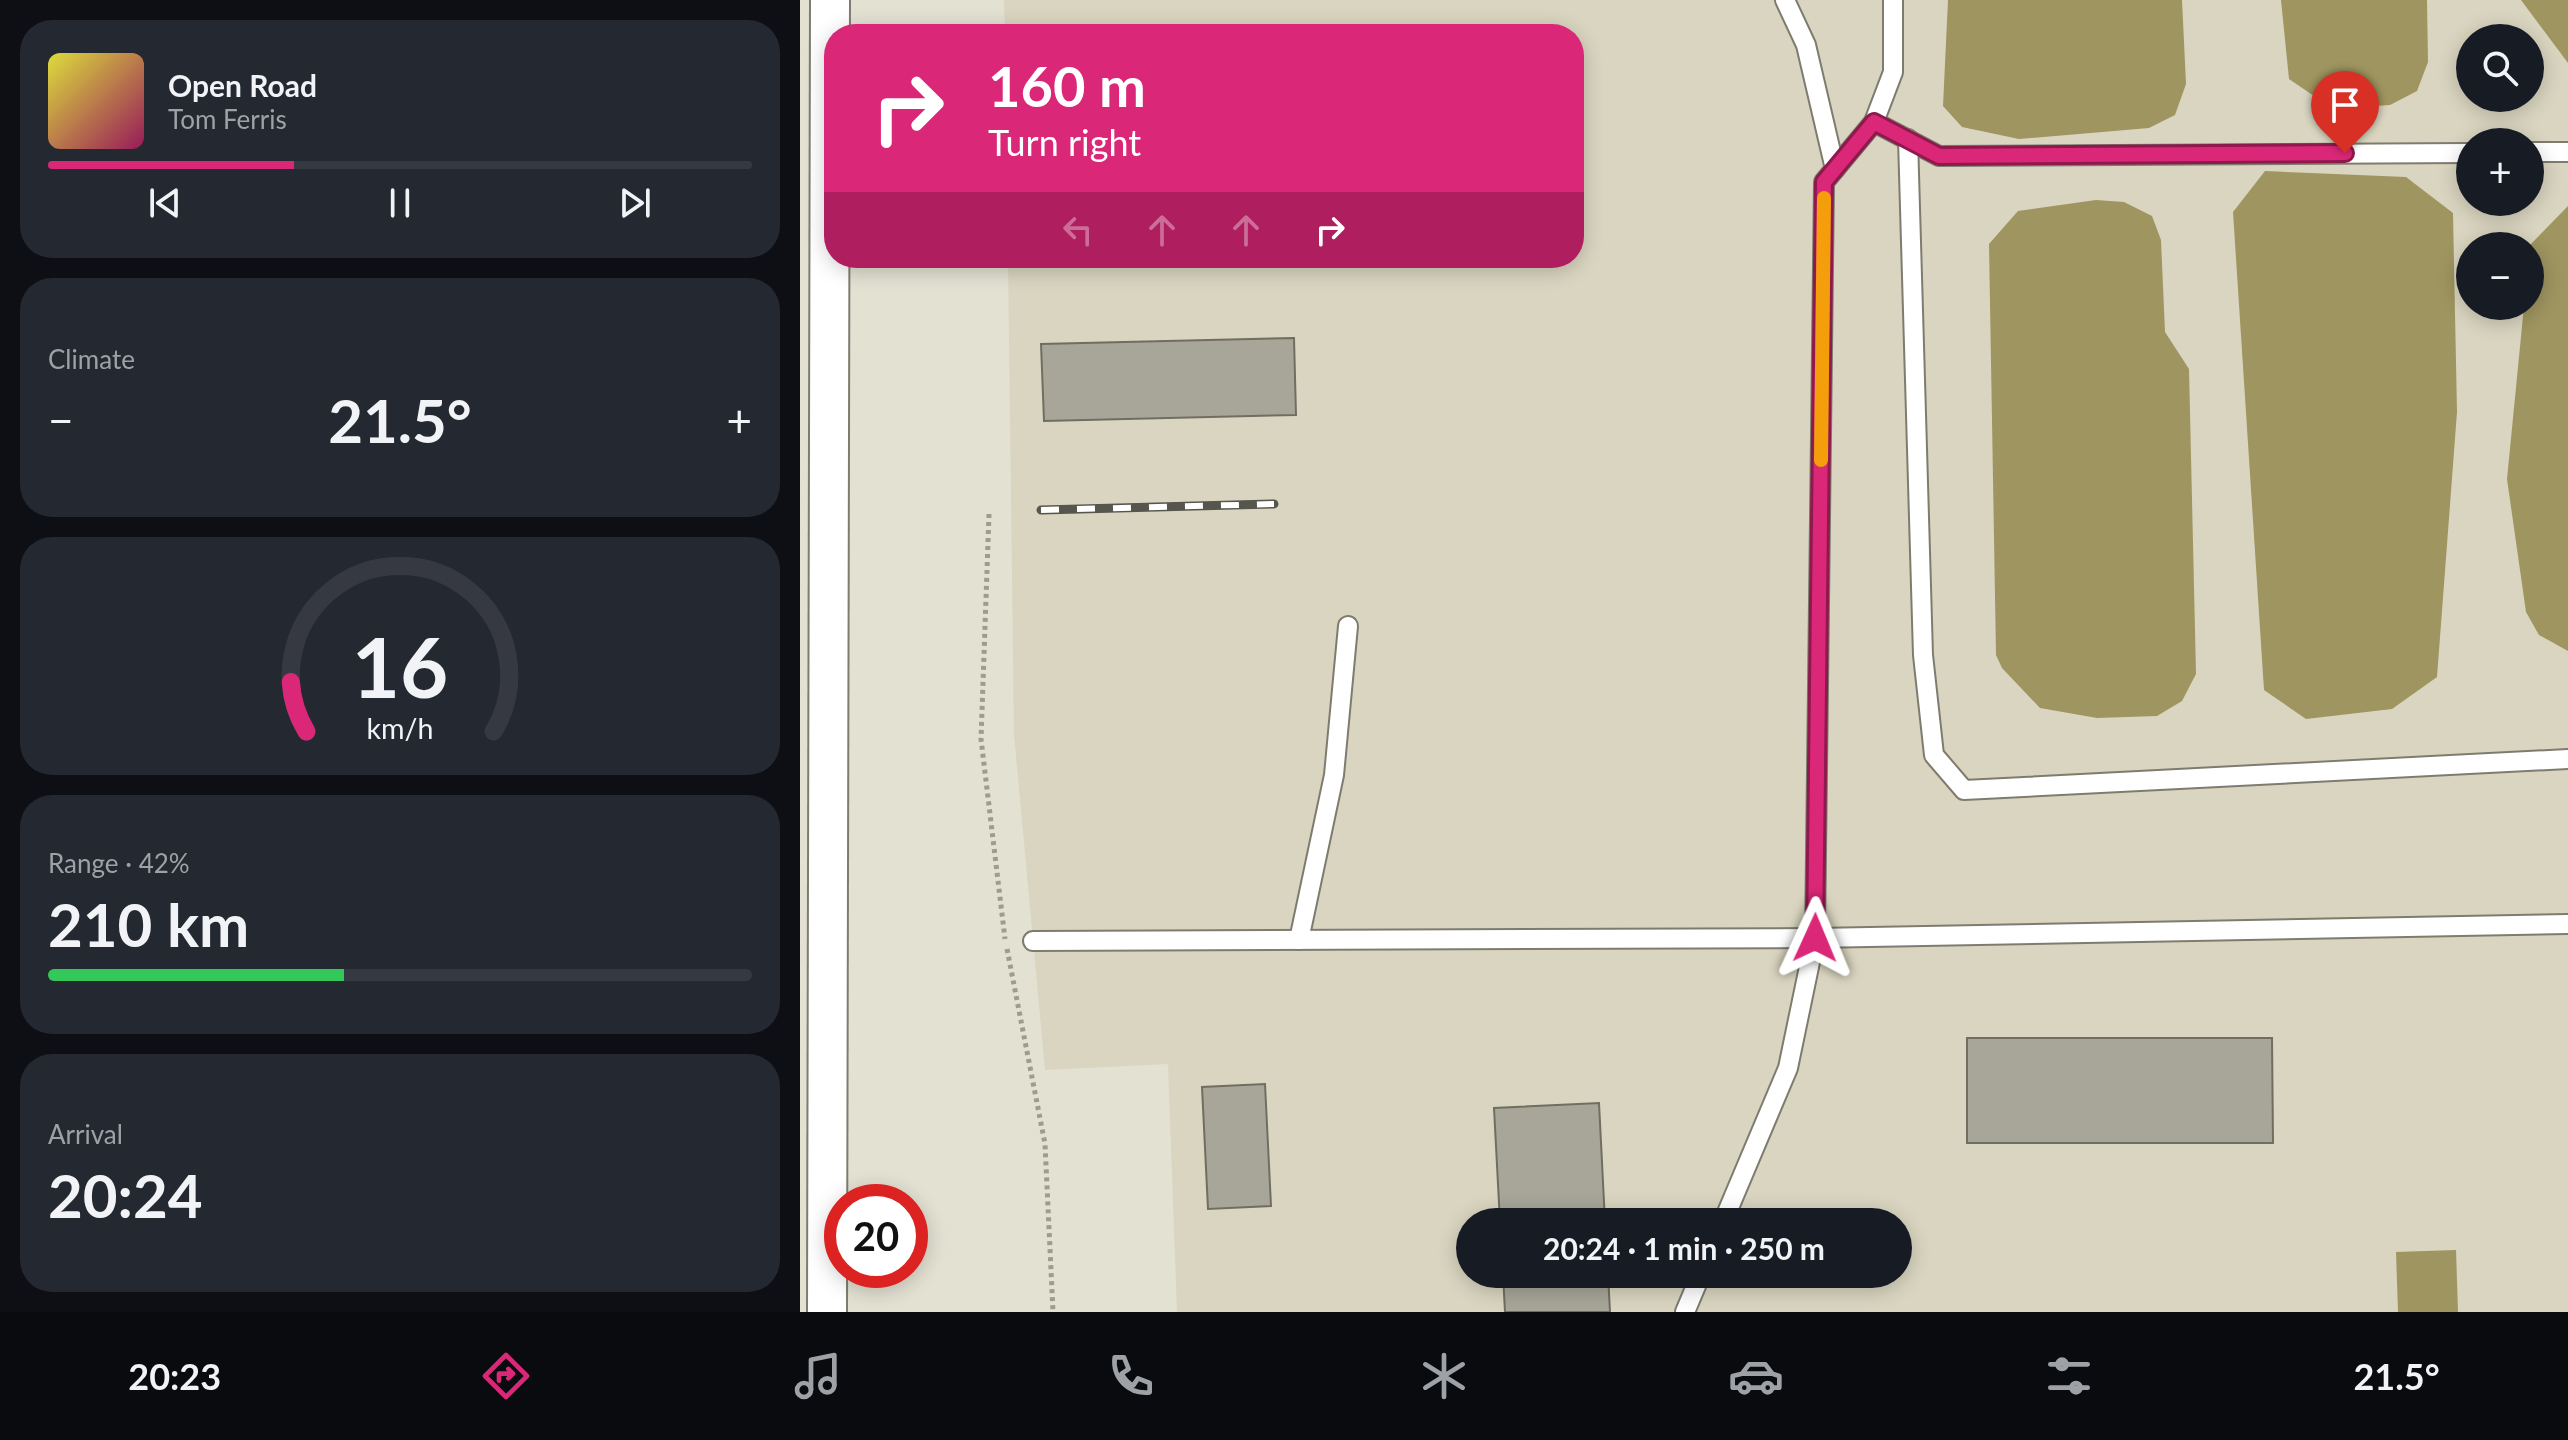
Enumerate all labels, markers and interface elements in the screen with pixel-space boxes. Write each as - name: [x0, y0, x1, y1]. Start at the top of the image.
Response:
- map controls: [2456, 24, 2544, 320]
- button: search: [2456, 24, 2544, 112]
- text: 160 m: [988, 52, 1146, 119]
- icon: right: [856, 56, 960, 160]
- text: Open Road: [168, 67, 317, 103]
- pin: [2311, 71, 2379, 153]
- icon: arrive: [2323, 83, 2367, 127]
- text: Tom Ferris: [168, 103, 287, 135]
- text: Turn right: [988, 120, 1141, 164]
- button: +: [2456, 128, 2544, 216]
- icon: previous: [143, 181, 187, 225]
- icon: pause: [378, 181, 422, 225]
- icon: next: [613, 181, 657, 225]
- icon: left: [1056, 208, 1100, 252]
- icon: ahead: [1140, 208, 1184, 252]
- icon: ahead: [1224, 208, 1268, 252]
- icon: right: [1308, 208, 1352, 252]
- button: −: [2456, 232, 2544, 320]
- text: Climate: [48, 343, 135, 375]
- text: 21.5°: [328, 384, 472, 456]
- text: −: [48, 394, 74, 446]
- text: +: [726, 394, 752, 446]
- text: 16: [352, 616, 448, 716]
- text: km/h: [367, 711, 433, 745]
- text: Range · 42%: [48, 847, 190, 879]
- text: 210 km: [48, 888, 249, 960]
- position arrow: [1773, 896, 1857, 980]
- text: Arrival: [48, 1118, 123, 1150]
- text: 20:24: [48, 1159, 203, 1231]
- speed limit sign: 20: [824, 1184, 928, 1288]
- text: 20:24 · 1 min · 250 m: [1543, 1230, 1825, 1266]
- icon: directions: [478, 1348, 534, 1404]
- icon: music: [790, 1348, 846, 1404]
- icon: phone: [1103, 1348, 1159, 1404]
- icon: climate: [1416, 1348, 1472, 1404]
- icon: car: [1728, 1348, 1784, 1404]
- icon: filters: [2041, 1348, 2097, 1404]
- text: 20:23: [128, 1354, 221, 1398]
- text: 21.5°: [2353, 1354, 2440, 1398]

